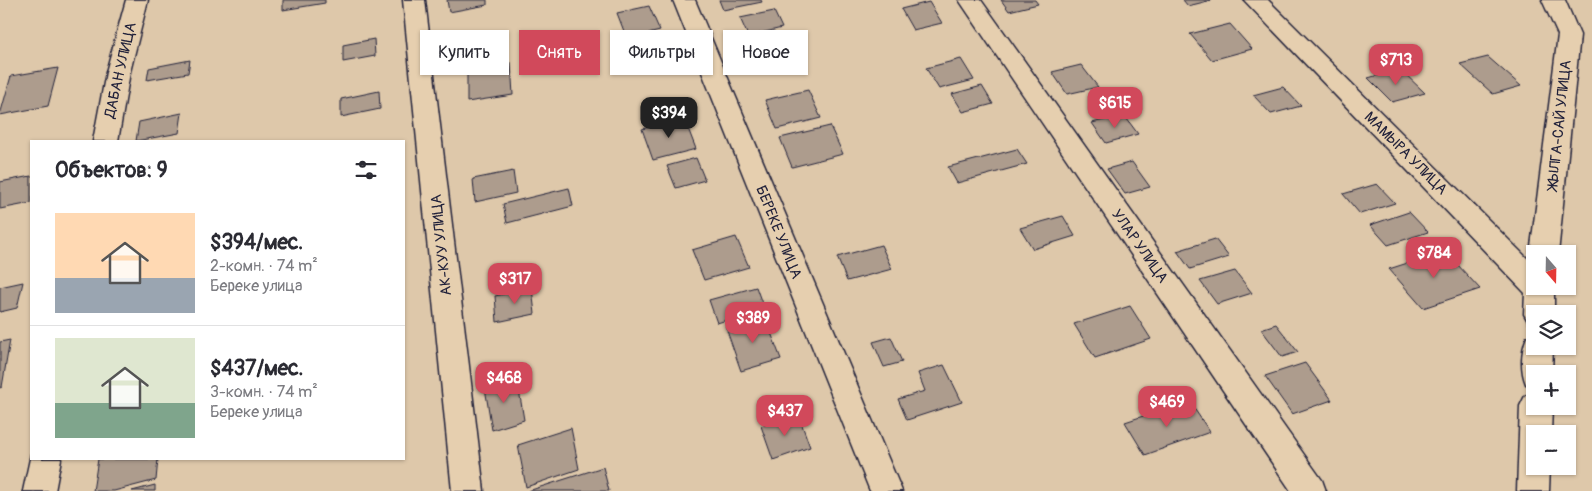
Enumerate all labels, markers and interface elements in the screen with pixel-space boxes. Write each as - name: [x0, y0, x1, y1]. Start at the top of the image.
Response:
- street label: ДАБАН УЛИЦА: [100, 20, 141, 121]
- chip: Купить: [420, 30, 509, 75]
- chip: Снять: [519, 30, 600, 75]
- chip: Фильтры: [610, 30, 713, 75]
- chip: Новое: [723, 30, 808, 75]
- pin: $713: [1366, 44, 1426, 86]
- text: $713: [1380, 50, 1412, 70]
- street label: ЖЫЛГА-САЙ УЛИЦА: [1543, 59, 1576, 193]
- pin: $615: [1085, 86, 1145, 129]
- text: $615: [1099, 93, 1131, 113]
- pin: $394: [639, 96, 699, 139]
- text: $394: [651, 103, 687, 123]
- street label: МАМЫРА УЛИЦА: [1360, 108, 1451, 199]
- icon: filters: [352, 156, 380, 184]
- text: Объектов: 9: [55, 157, 168, 184]
- street label: БЕРЕКЕ УЛИЦА: [751, 183, 806, 282]
- street label: АК-КУУ УЛИЦА: [427, 193, 456, 297]
- street label: УЛАР УЛИЦА: [1107, 206, 1172, 287]
- text: $394/мес.: [210, 229, 303, 256]
- icon: home: [95, 233, 155, 293]
- pin: $784: [1404, 236, 1464, 279]
- text: $784: [1417, 243, 1451, 263]
- north arrow: [1526, 245, 1576, 295]
- map controls: [1526, 245, 1576, 475]
- text: 2-комн. · 74 m²: [210, 256, 318, 276]
- pin: $317: [485, 262, 545, 305]
- text: $317: [499, 269, 531, 289]
- text: Береке улица: [210, 276, 302, 296]
- pin: $389: [723, 302, 783, 344]
- button: layers: [1526, 305, 1576, 355]
- text: $389: [736, 308, 770, 328]
- text: $437/мес.: [210, 355, 303, 382]
- icon: home: [95, 358, 155, 418]
- pin: $468: [474, 362, 534, 404]
- button: +: [1526, 365, 1576, 415]
- text: $468: [486, 368, 522, 388]
- text: 3-комн. · 74 m²: [210, 382, 318, 402]
- pin: $469: [1137, 386, 1197, 428]
- text: $469: [1149, 392, 1185, 412]
- pin: $437: [755, 394, 815, 437]
- text: $437: [767, 401, 803, 421]
- text: Береке улица: [210, 402, 302, 422]
- button: −: [1526, 425, 1576, 475]

